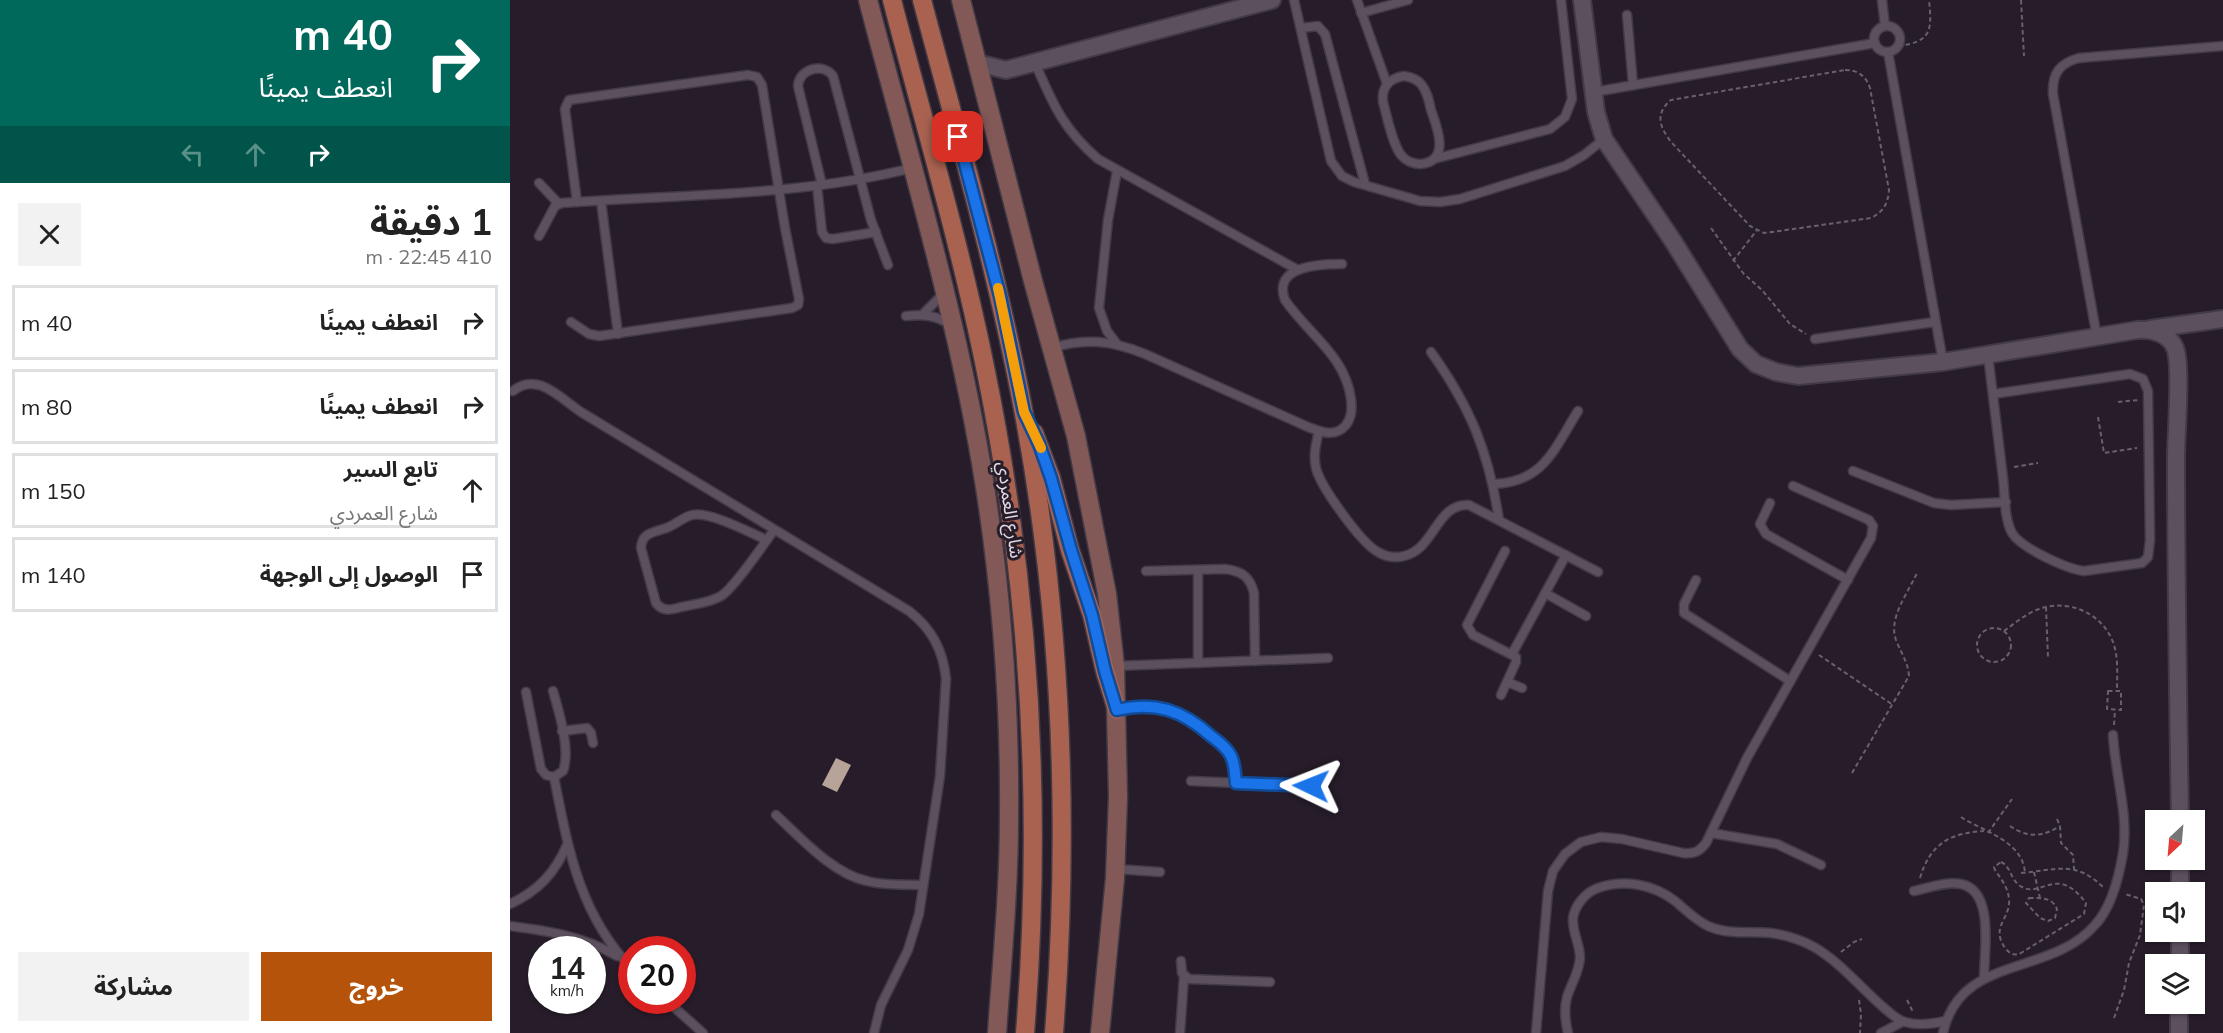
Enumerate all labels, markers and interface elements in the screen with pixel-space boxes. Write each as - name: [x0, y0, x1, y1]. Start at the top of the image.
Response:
- text: 40 m: [293, 8, 393, 61]
- icon: right: [414, 24, 492, 102]
- text: انعطف يمينًا: [259, 70, 393, 104]
- pin: [932, 111, 983, 162]
- icon: arrive: [941, 120, 974, 153]
- icon: left: [176, 138, 209, 171]
- icon: ahead: [239, 138, 272, 171]
- icon: right: [302, 138, 335, 171]
- text: 1 دقيقة: [370, 199, 492, 244]
- button: close: [18, 203, 81, 266]
- text: 410 m · 22:45: [366, 244, 492, 269]
- icon: right: [456, 306, 489, 339]
- text: انعطف يمينًا: [319, 308, 438, 336]
- text: 40 m: [21, 309, 72, 337]
- icon: right: [456, 390, 489, 423]
- text: انعطف يمينًا: [319, 392, 438, 420]
- text: 80 m: [21, 393, 72, 421]
- text: تابع السير: [344, 455, 438, 483]
- street label: شارع العمردي: [989, 460, 1029, 560]
- icon: ahead: [456, 474, 489, 507]
- text: 150 m: [21, 477, 86, 505]
- text: شارع العمردي: [330, 500, 438, 525]
- icon: arrive: [456, 558, 489, 591]
- text: الوصول إلى الوجهة: [260, 560, 438, 588]
- text: 140 m: [21, 561, 86, 589]
- position arrow: [1279, 754, 1343, 818]
- north arrow: [2145, 810, 2205, 870]
- map controls: [2145, 810, 2205, 1014]
- button: sound: [2145, 882, 2205, 942]
- speed limit sign: 20: [618, 936, 696, 1014]
- text: 14: [549, 949, 585, 987]
- button: مشاركة: [18, 952, 249, 1021]
- button: خروج: [261, 952, 492, 1021]
- button: layers: [2145, 954, 2205, 1014]
- text: km/h: [550, 981, 584, 1000]

